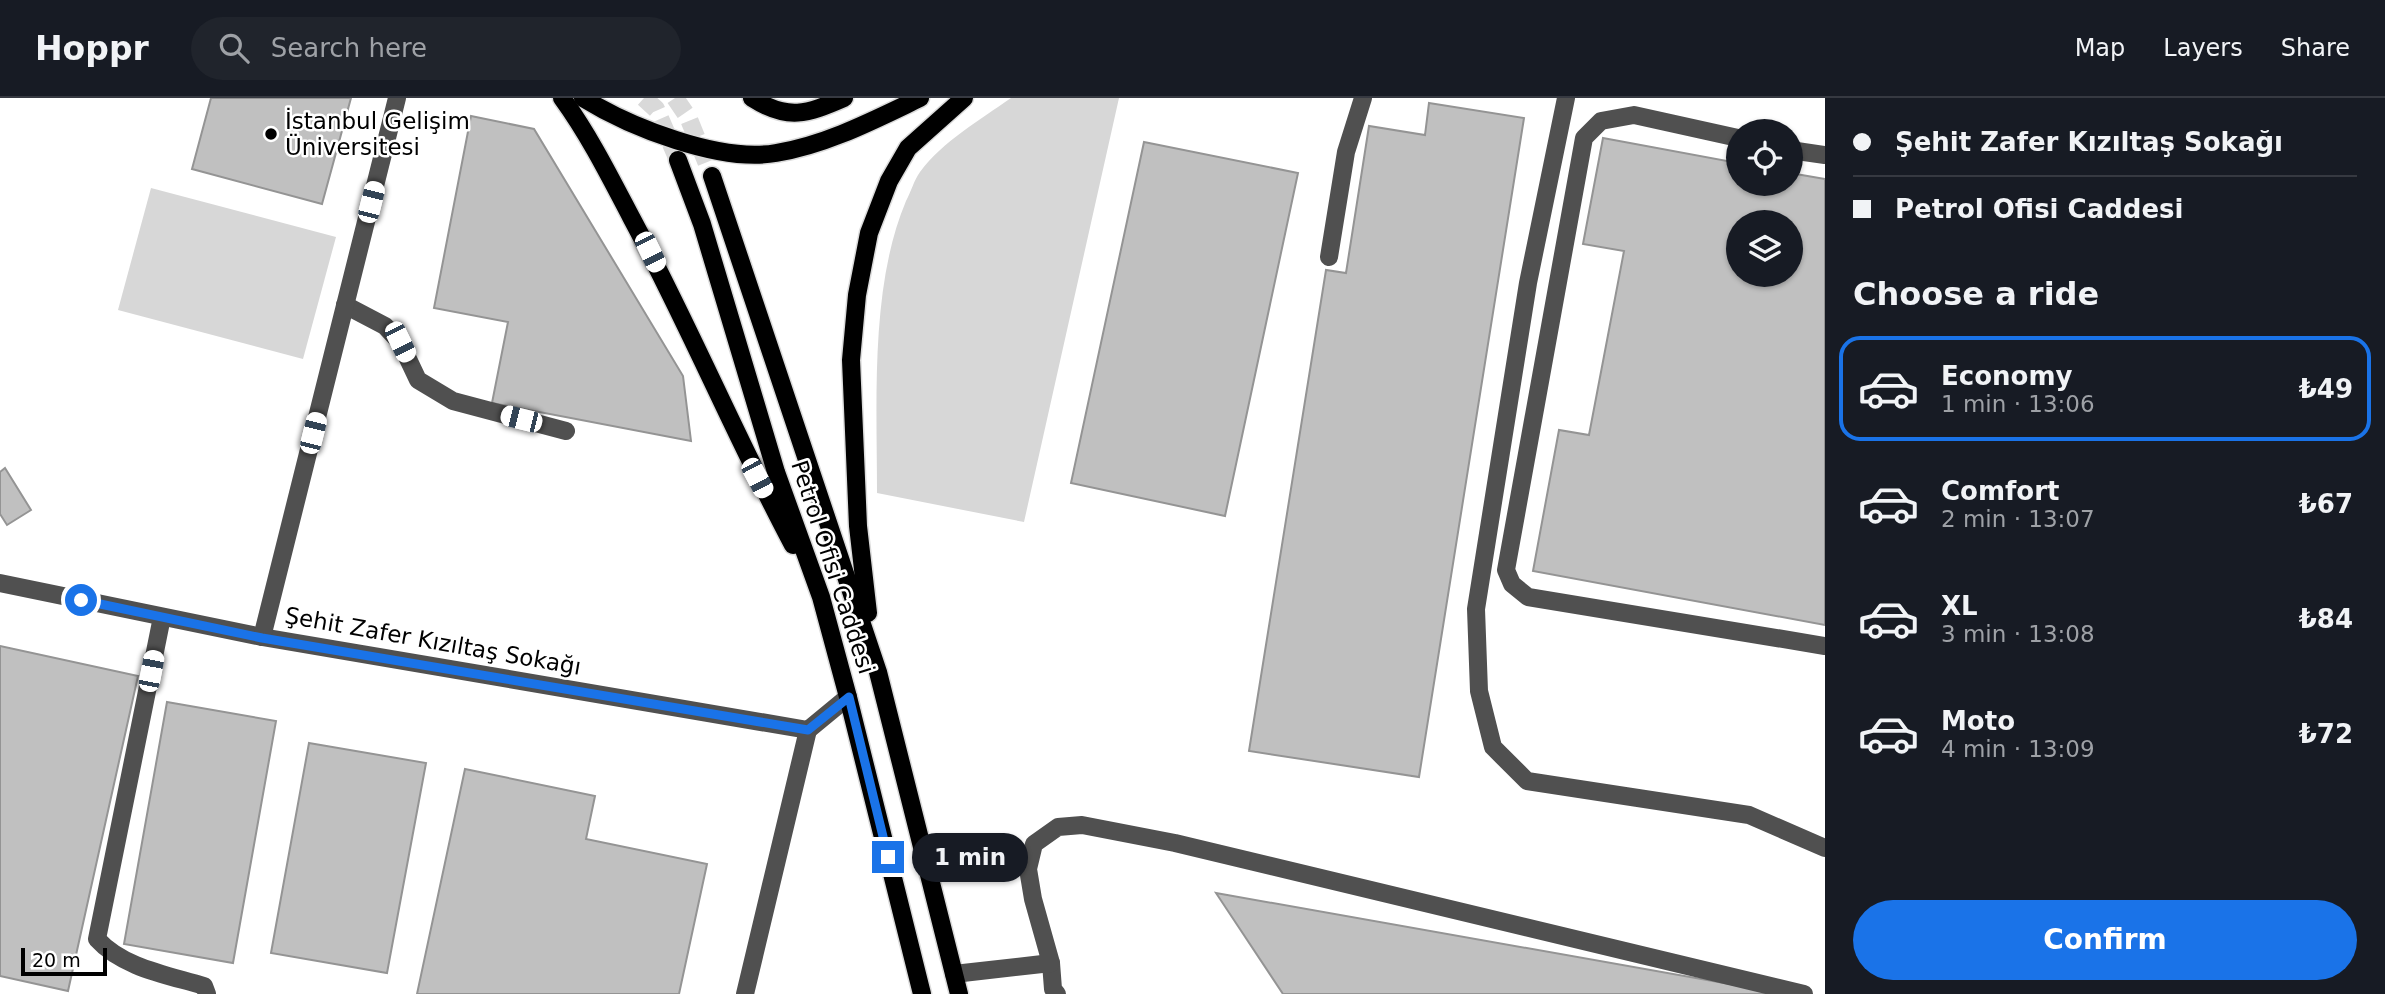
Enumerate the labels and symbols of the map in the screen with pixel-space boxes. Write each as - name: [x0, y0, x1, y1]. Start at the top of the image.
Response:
- place label: İstanbul Gelişim Üniversitesi: [285, 107, 470, 160]
- marker: İstanbul Gelişim Üniversitesi: [263, 126, 279, 142]
- car: [356, 179, 387, 225]
- car: [632, 229, 669, 275]
- car: [382, 319, 419, 365]
- car: [499, 404, 544, 434]
- car: [298, 410, 329, 456]
- car: [738, 455, 777, 501]
- street label: Petrol Ofisi Caddesi: [786, 457, 880, 677]
- route start: [65, 584, 97, 616]
- street label: Şehit Zafer Kızıltaş Sokağı: [283, 602, 583, 680]
- car: [137, 648, 166, 694]
- callout: 1 min: [912, 832, 1028, 882]
- route end: [872, 841, 904, 873]
- scale bar: [21, 945, 107, 977]

